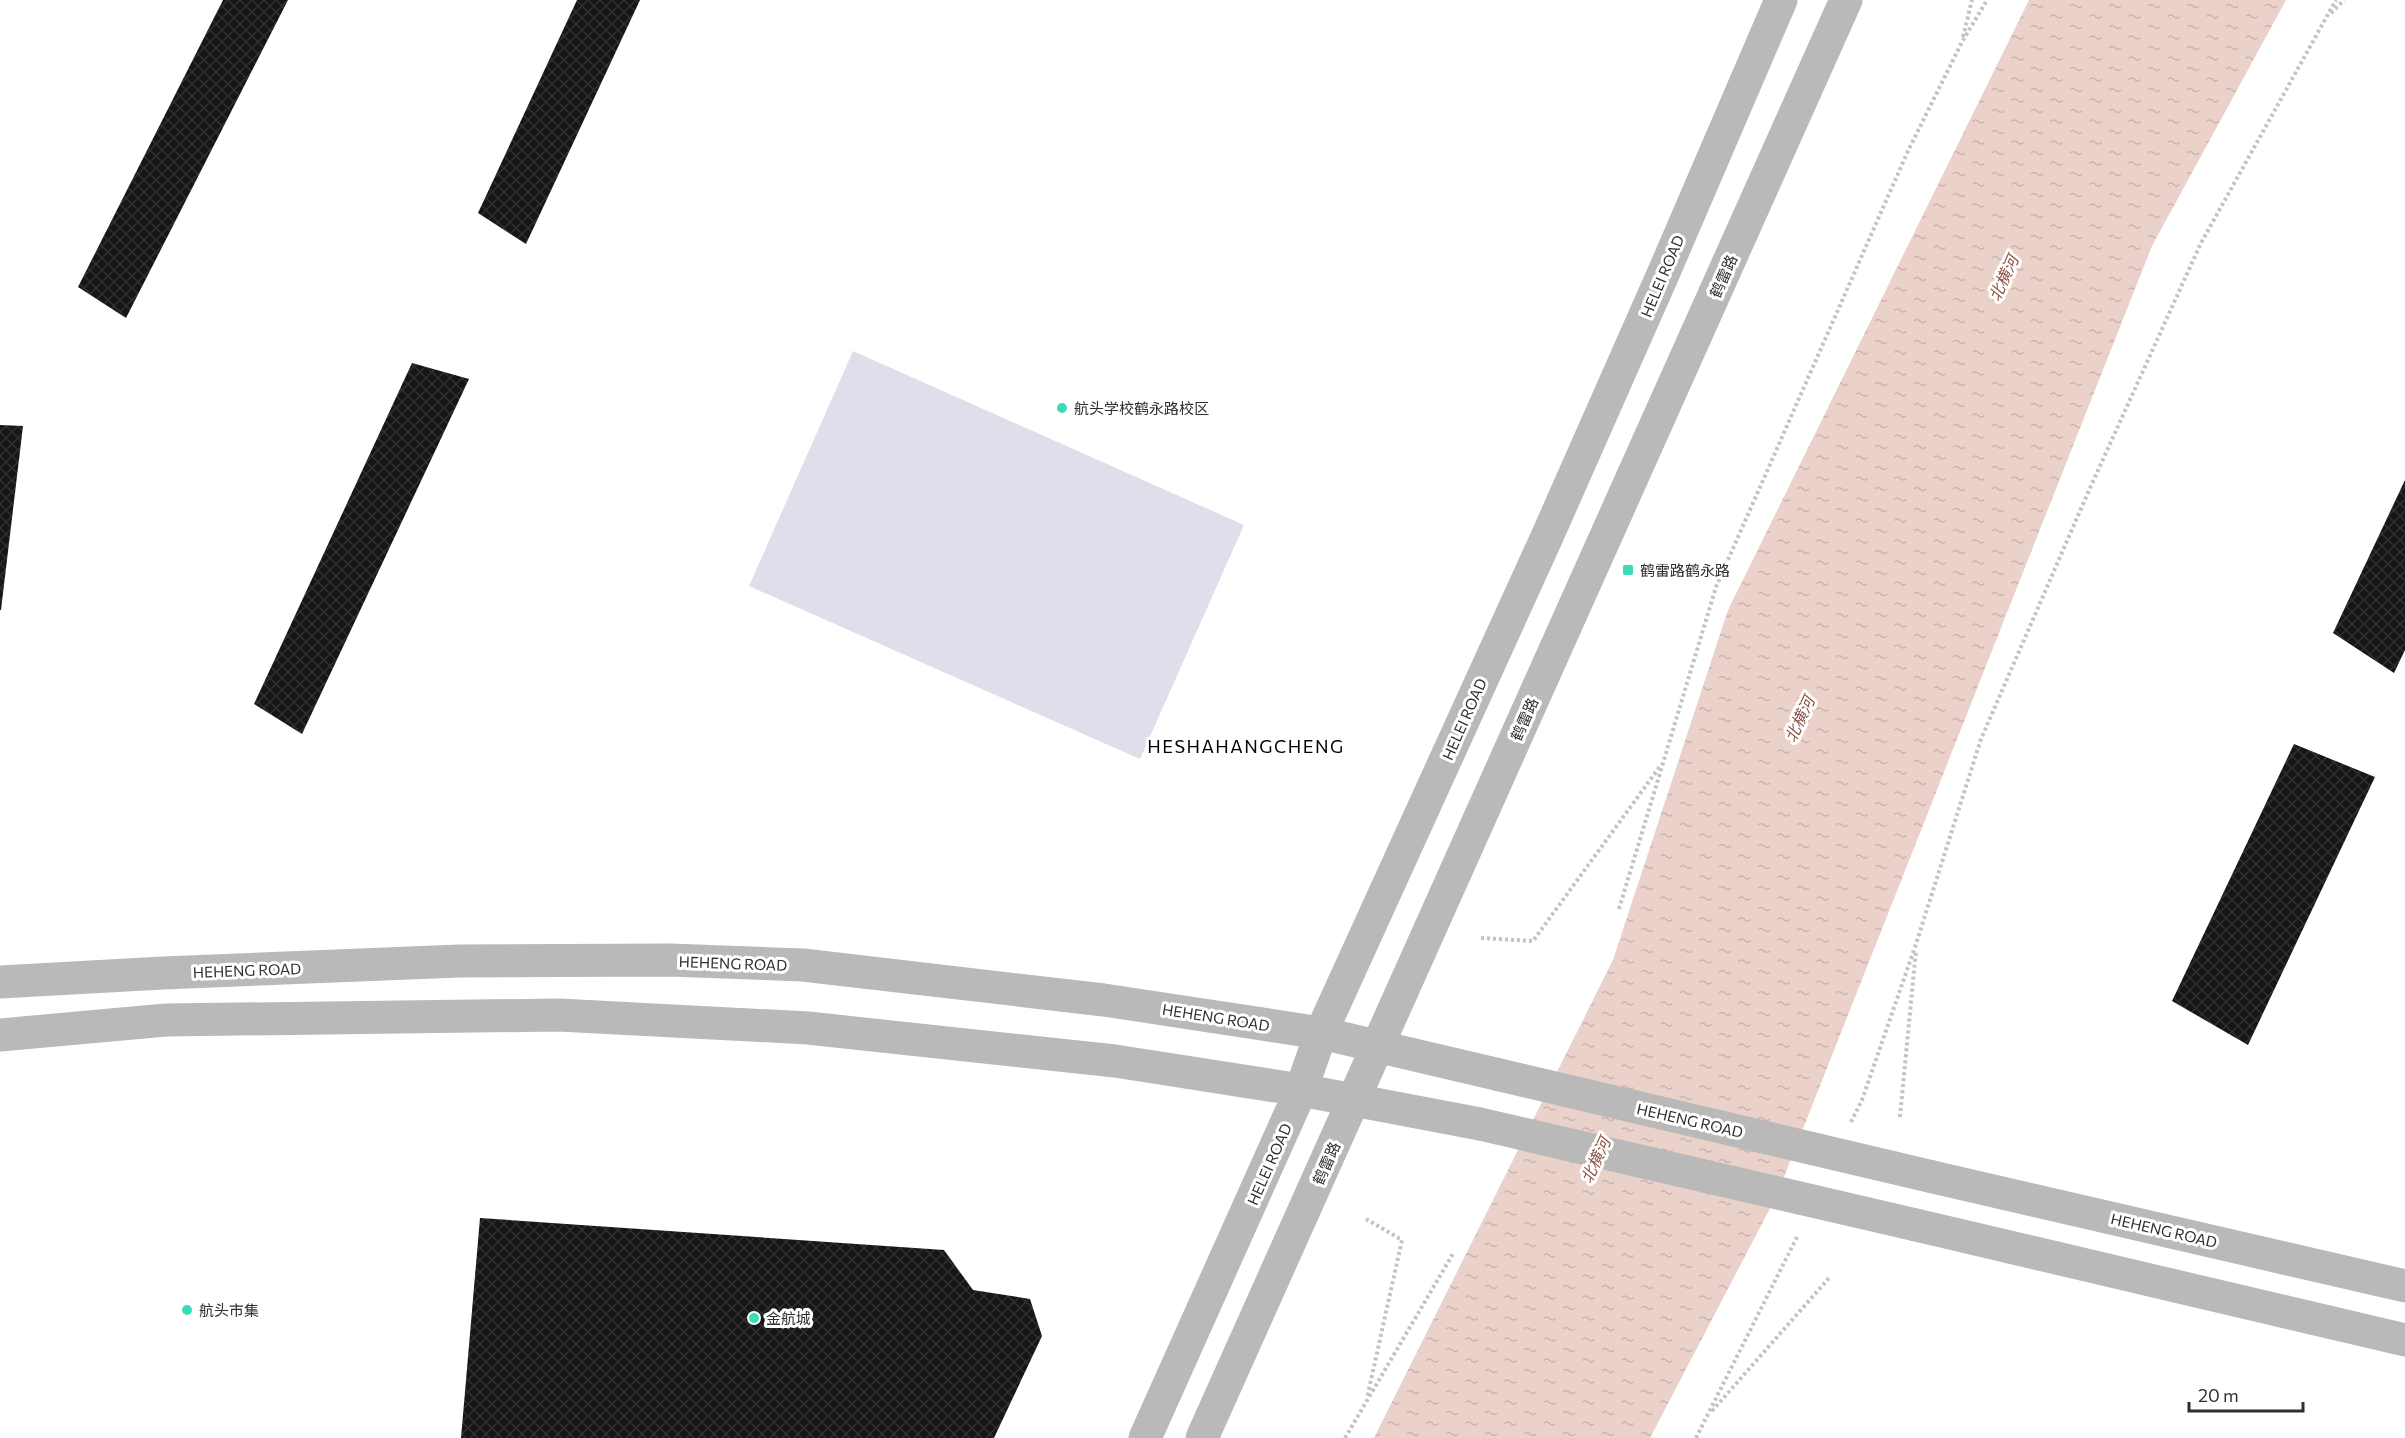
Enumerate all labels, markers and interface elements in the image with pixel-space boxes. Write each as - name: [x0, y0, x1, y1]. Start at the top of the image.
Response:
- street label: HELEI ROAD: [1637, 232, 1687, 320]
- water label: 北横河: [1984, 250, 2023, 304]
- street label: 鹤雷路: [1706, 252, 1740, 300]
- place label: 航头学校鹤永路校区: [1074, 399, 1209, 417]
- marker: 航头学校鹤永路校区: [1055, 401, 1069, 415]
- place label: 鹤雷路鹤永路: [1640, 561, 1730, 579]
- marker: 鹤雷路鹤永路: [1621, 563, 1635, 577]
- street label: HELEI ROAD: [1438, 675, 1490, 763]
- water label: 北横河: [1780, 691, 1819, 745]
- street label: 鹤雷路: [1507, 695, 1541, 743]
- district label: HESHAHANGCHENG: [1147, 735, 1345, 757]
- street label: HEHENG ROAD: [678, 952, 788, 974]
- street label: HEHENG ROAD: [192, 959, 302, 981]
- street label: HEHENG ROAD: [1161, 1000, 1271, 1034]
- street label: HEHENG ROAD: [1635, 1099, 1745, 1141]
- street label: HELEI ROAD: [1243, 1120, 1295, 1208]
- water label: 北横河: [1576, 1132, 1615, 1186]
- street label: 鹤雷路: [1309, 1139, 1343, 1187]
- street label: HEHENG ROAD: [2109, 1209, 2219, 1251]
- place label: 航头市集: [199, 1301, 259, 1319]
- marker: 航头市集: [180, 1303, 194, 1317]
- place label: 金航城: [766, 1309, 811, 1327]
- marker: 金航城: [747, 1311, 761, 1325]
- scale bar: [2189, 1375, 2303, 1413]
- text: 20 m: [2198, 1384, 2239, 1406]

